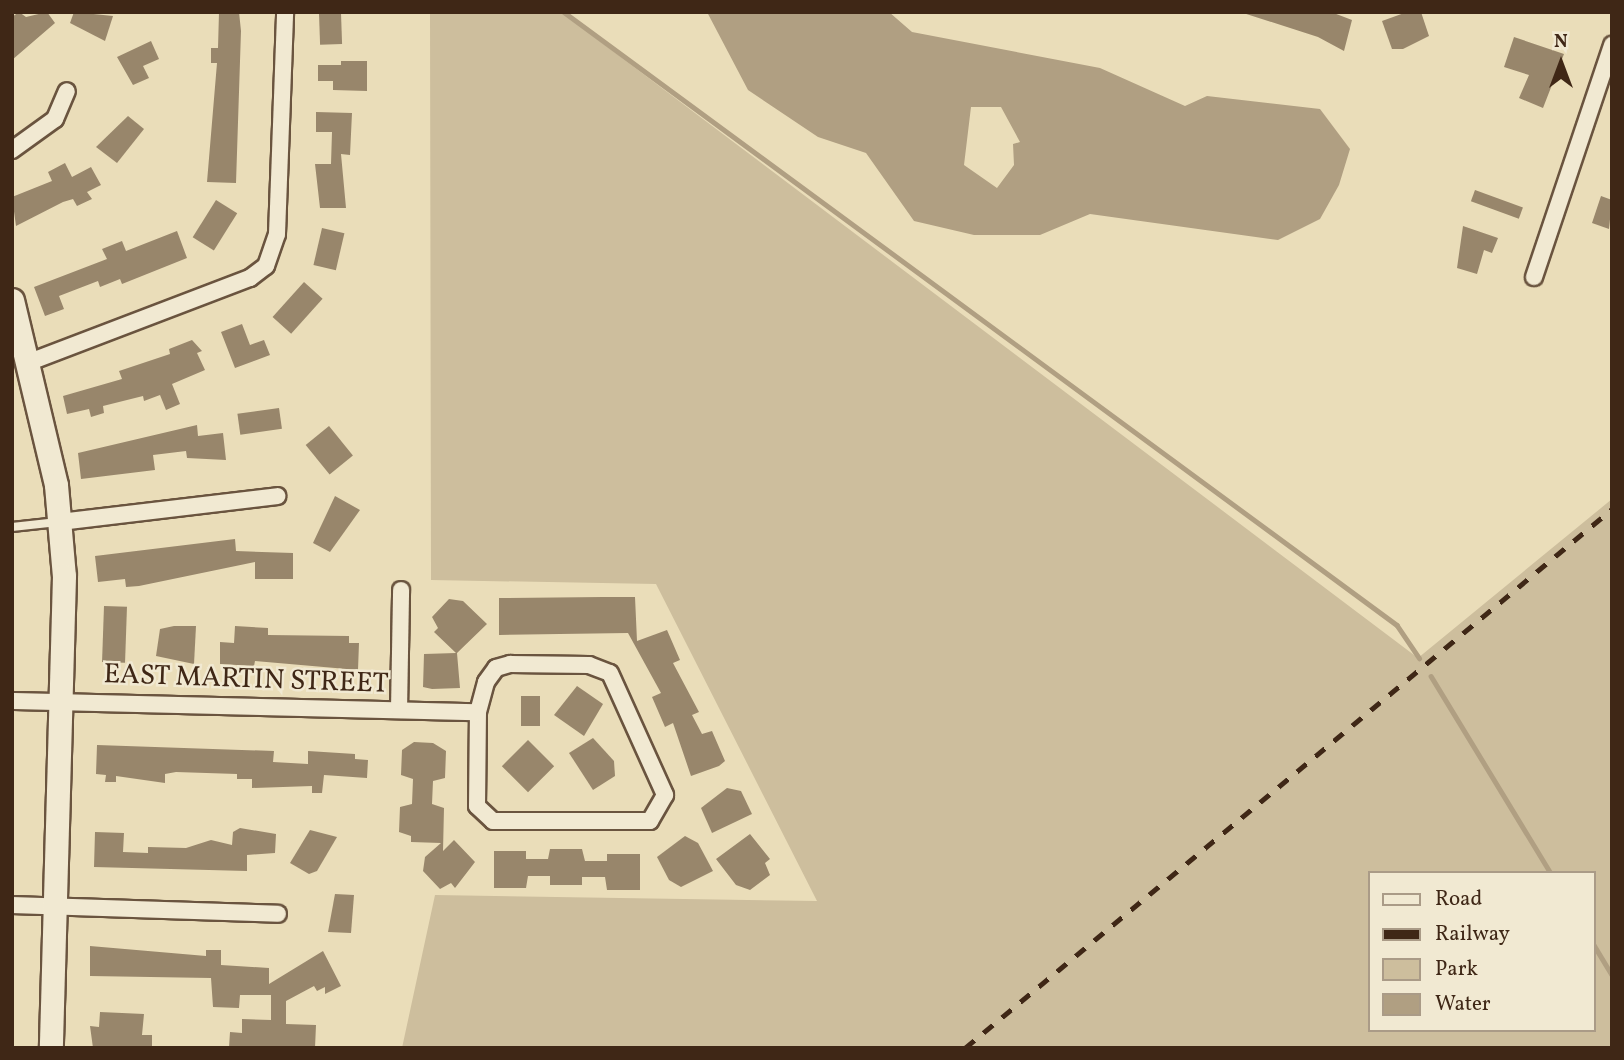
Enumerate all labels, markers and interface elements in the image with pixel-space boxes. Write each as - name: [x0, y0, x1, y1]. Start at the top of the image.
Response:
- north arrow: [1526, 28, 1596, 98]
- text: N: [1554, 29, 1568, 55]
- street label: EAST MARTIN STREET: [102, 658, 390, 702]
- legend: [1368, 871, 1596, 1032]
- text: Road: [1435, 885, 1482, 914]
- text: Railway: [1435, 920, 1510, 949]
- text: Park: [1435, 955, 1478, 984]
- text: Water: [1435, 990, 1491, 1019]

